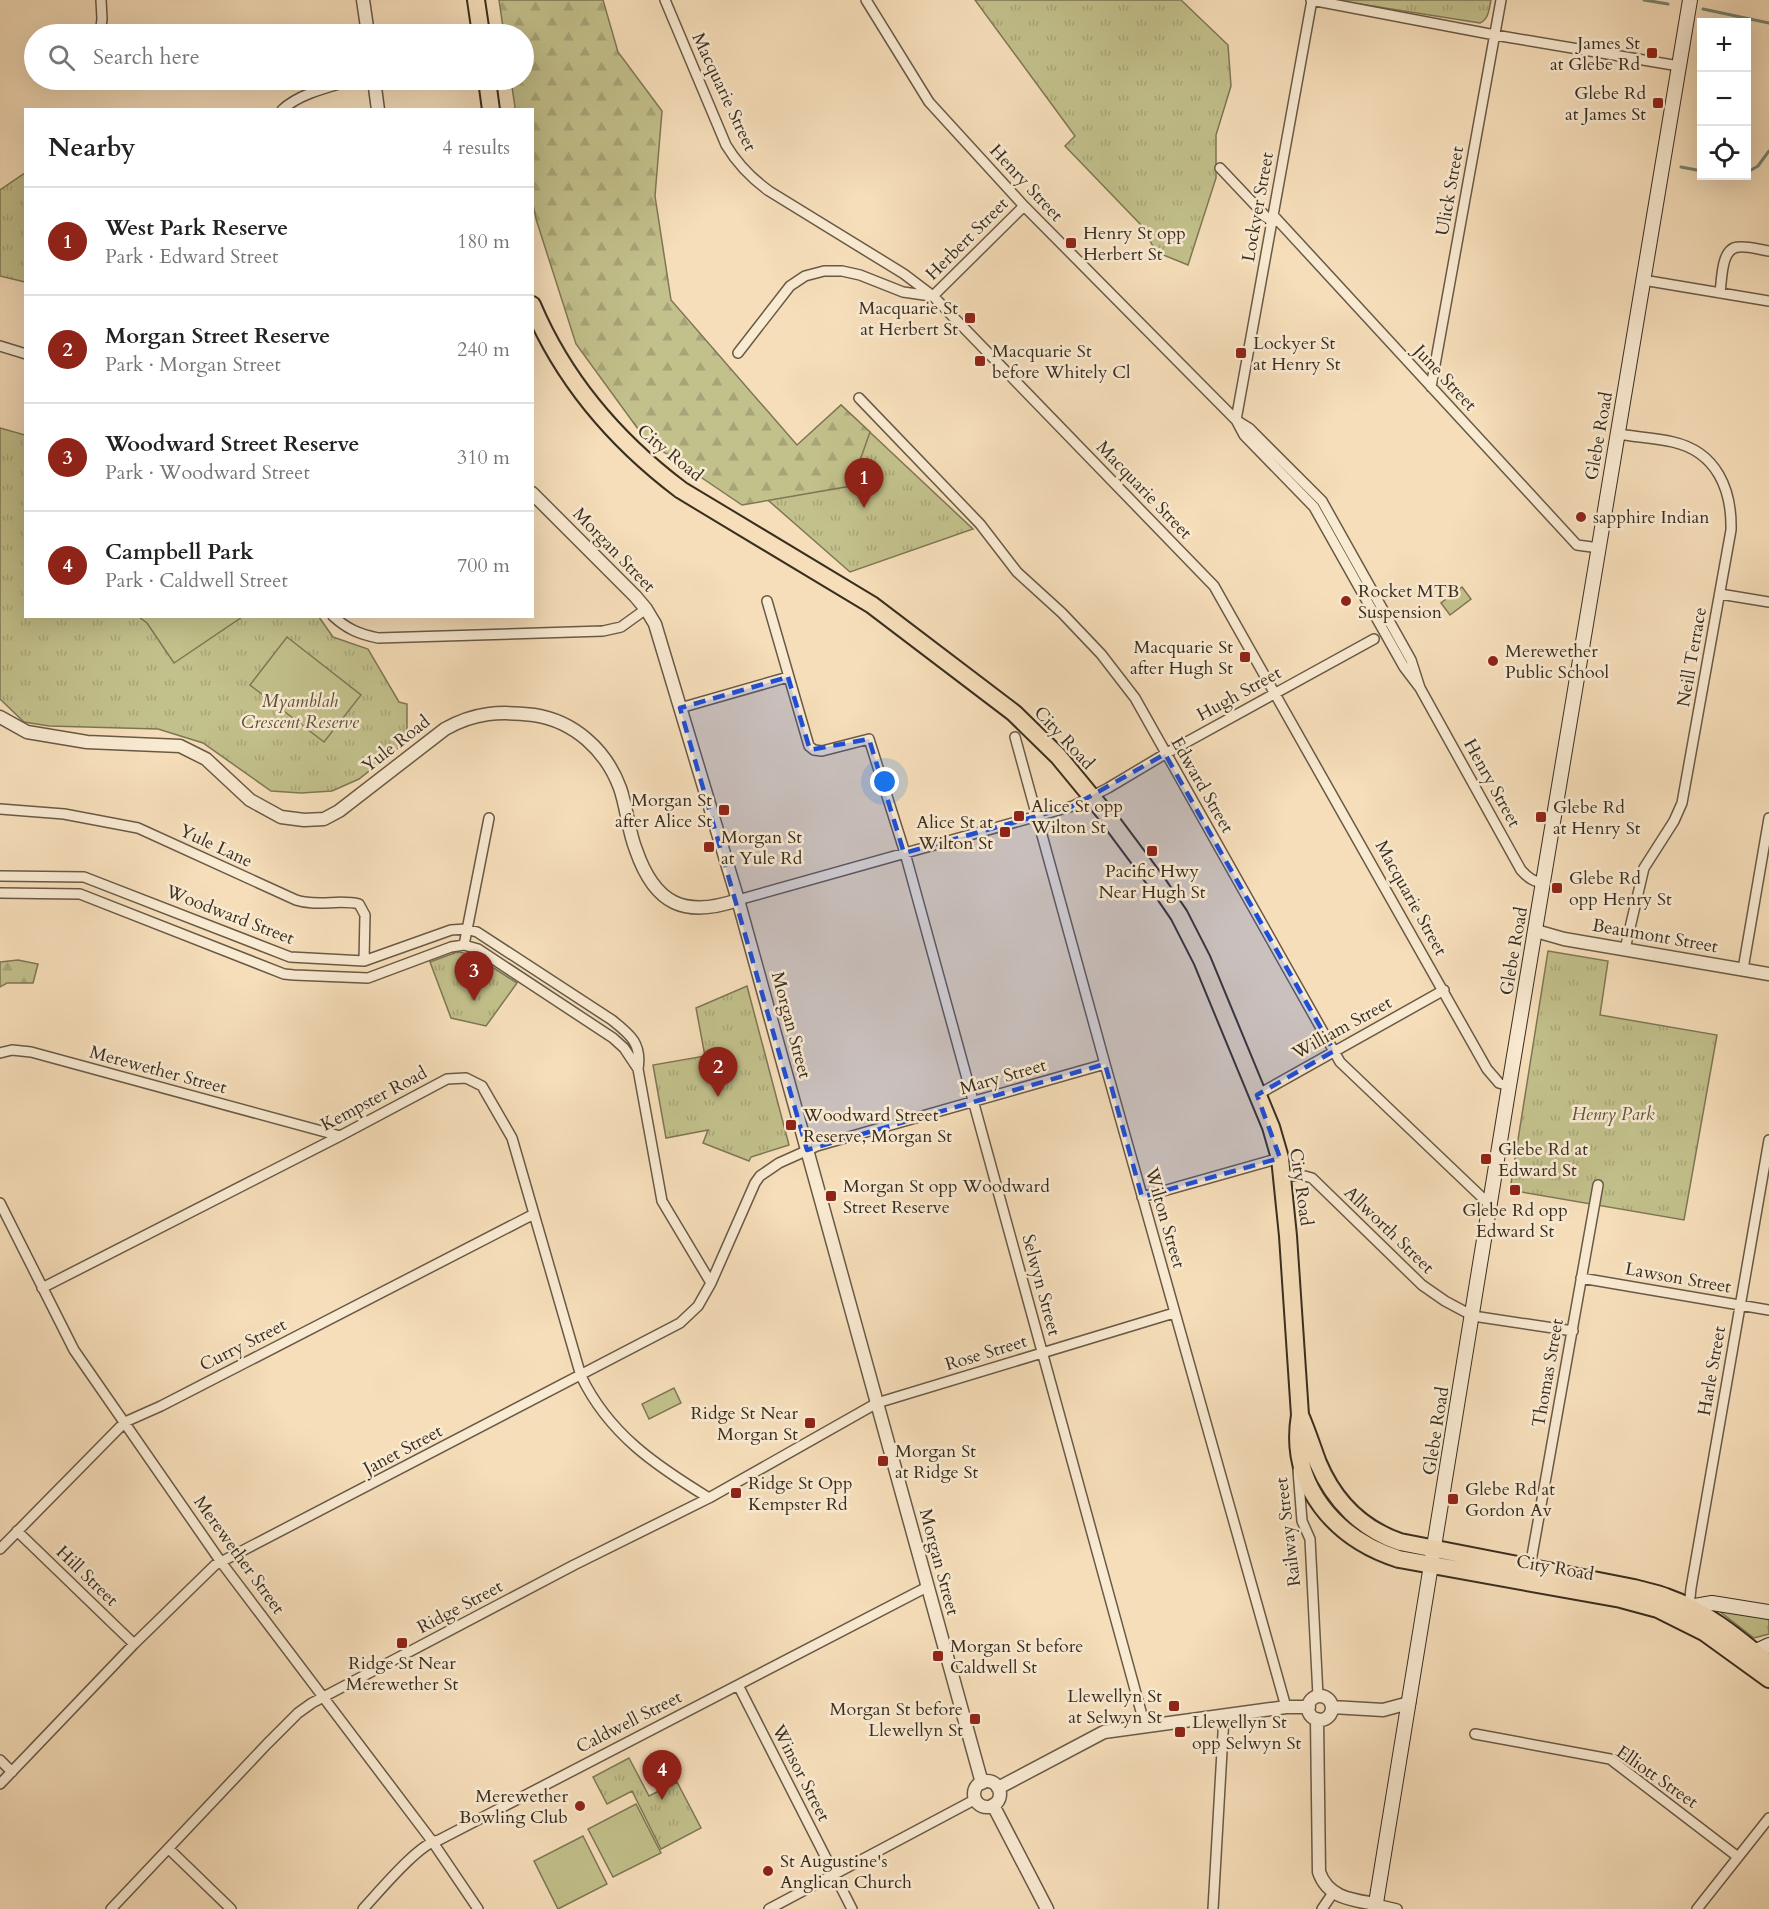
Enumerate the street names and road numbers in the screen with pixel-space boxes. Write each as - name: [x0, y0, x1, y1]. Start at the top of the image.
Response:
- street label: Macquarie Street: [686, 29, 763, 156]
- street label: Henry Street: [984, 139, 1069, 227]
- street label: Ulick Street: [1430, 144, 1470, 238]
- street label: Lockyer Street: [1236, 150, 1280, 264]
- street label: Herbert Street: [920, 192, 1014, 286]
- street label: June Street: [1406, 337, 1482, 417]
- street label: Glebe Road: [1579, 389, 1619, 482]
- street label: City Road: [632, 419, 709, 488]
- street label: Macquarie Street: [1090, 435, 1198, 545]
- street label: Morgan Street: [567, 502, 661, 598]
- street label: Neill Terrace: [1671, 605, 1713, 709]
- street label: Hugh Street: [1192, 660, 1286, 727]
- street label: City Road: [1028, 701, 1100, 776]
- street label: Yule Road: [357, 709, 436, 779]
- street label: Edward Street: [1164, 732, 1240, 838]
- street label: Henry Street: [1457, 734, 1527, 832]
- street label: Yule Lane: [175, 818, 257, 874]
- street label: Macquarie Street: [1369, 836, 1453, 960]
- street label: Woodward Street: [161, 879, 298, 951]
- street label: Glebe Road: [1494, 904, 1534, 997]
- street label: Beaumont Street: [1590, 913, 1720, 959]
- street label: Morgan Street: [765, 969, 817, 1081]
- street label: William Street: [1287, 990, 1397, 1066]
- street label: Merewether Street: [87, 1040, 230, 1100]
- street label: Mary Street: [957, 1053, 1049, 1101]
- street label: Kempster Road: [316, 1060, 432, 1138]
- street label: City Road: [1283, 1146, 1319, 1228]
- street label: Wilton Street: [1138, 1164, 1191, 1271]
- street label: Allworth Street: [1338, 1181, 1440, 1280]
- street label: Selwyn Street: [1015, 1231, 1067, 1339]
- street label: Lawson Street: [1623, 1256, 1733, 1300]
- street label: Curry Street: [195, 1312, 291, 1378]
- street label: Thomas Street: [1526, 1316, 1570, 1429]
- street label: Harle Street: [1692, 1324, 1732, 1418]
- street label: Rose Street: [942, 1329, 1030, 1377]
- street label: Glebe Road: [1417, 1385, 1455, 1477]
- street label: Janet Street: [356, 1419, 447, 1483]
- street label: Railway Street: [1269, 1476, 1307, 1588]
- street label: Merewether Street: [187, 1491, 291, 1620]
- street label: Morgan Street: [913, 1506, 965, 1618]
- street label: Hill Street: [50, 1540, 124, 1612]
- street label: City Road: [1514, 1549, 1596, 1587]
- street label: Ridge Street: [413, 1574, 507, 1640]
- street label: Caldwell Street: [572, 1684, 686, 1759]
- street label: Winsor Street: [765, 1719, 836, 1826]
- street label: Elliott Street: [1611, 1740, 1703, 1815]

